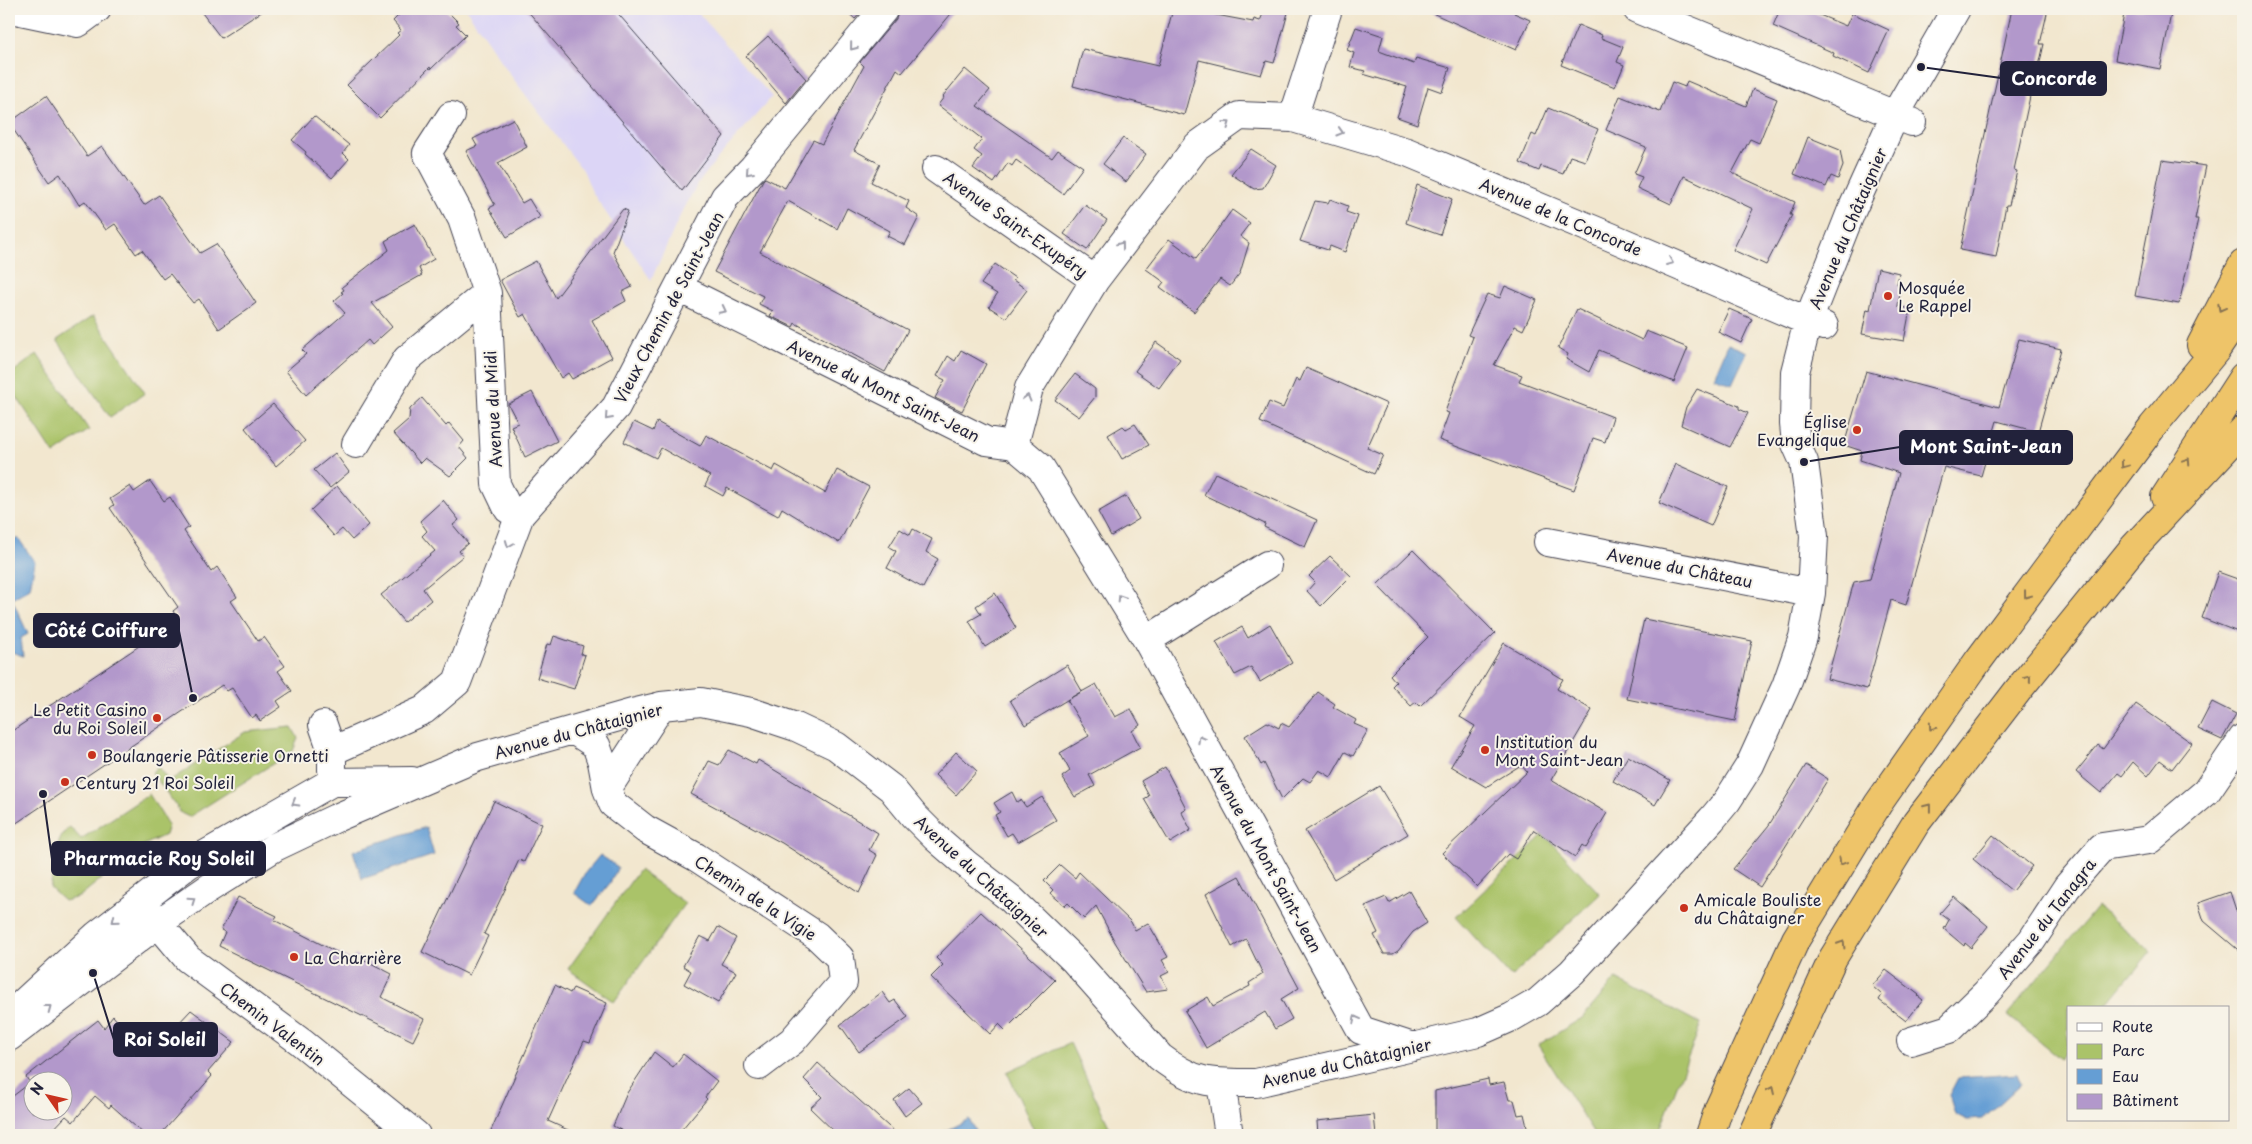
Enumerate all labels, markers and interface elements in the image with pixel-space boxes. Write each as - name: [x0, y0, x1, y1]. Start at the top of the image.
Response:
- one-way arrow: [850, 41, 859, 50]
- callout: Concorde: [2001, 62, 2106, 95]
- text: Concorde: [2011, 64, 2097, 91]
- one-way arrow: [1222, 121, 1231, 130]
- one-way arrow: [1335, 126, 1344, 136]
- street label: Avenue du Châtaignier: [1802, 143, 1892, 312]
- street label: Avenue Saint-Exupéry: [939, 165, 1093, 283]
- one-way arrow: [746, 166, 755, 175]
- street label: Avenue de la Concorde: [1476, 171, 1646, 261]
- street label: Vieux Chemin de Saint-Jean: [607, 207, 729, 407]
- one-way arrow: [1116, 242, 1124, 251]
- one-way arrow: [1665, 256, 1674, 266]
- place label: Mosquée Le Rappel: [1898, 275, 1972, 317]
- marker: Mosquée Le Rappel: [1882, 290, 1894, 302]
- one-way arrow: [2217, 302, 2227, 311]
- one-way arrow: [718, 304, 727, 314]
- street label: Avenue du Mont Saint-Jean: [784, 333, 984, 447]
- street label: Avenue du Midi: [477, 350, 507, 468]
- one-way arrow: [1021, 393, 1032, 402]
- place label: Église Evangelique: [1757, 409, 1847, 451]
- one-way arrow: [604, 412, 613, 421]
- marker: Église Evangelique: [1851, 424, 1863, 436]
- callout: Mont Saint-Jean: [1900, 431, 2072, 464]
- text: Mont Saint-Jean: [1910, 432, 2062, 459]
- one-way arrow: [2181, 457, 2190, 467]
- one-way arrow: [2121, 459, 2130, 469]
- one-way arrow: [505, 540, 515, 548]
- street label: Avenue du Château: [1605, 541, 1755, 593]
- one-way arrow: [2024, 589, 2033, 599]
- one-way arrow: [1118, 594, 1127, 603]
- callout: Côté Coiffure: [34, 614, 179, 647]
- text: Côté Coiffure: [44, 616, 168, 643]
- one-way arrow: [2022, 675, 2031, 684]
- street label: Avenue du Châtaignier: [491, 696, 665, 764]
- place label: Le Petit Casino du Roi Soleil: [33, 697, 147, 739]
- marker: Le Petit Casino du Roi Soleil: [151, 712, 163, 724]
- one-way arrow: [1929, 721, 1938, 731]
- place label: Institution du Mont Saint-Jean: [1495, 729, 1623, 771]
- one-way arrow: [1198, 735, 1208, 744]
- place label: Boulangerie Pâtisserie Ornetti: [102, 743, 329, 767]
- marker: Institution du Mont Saint-Jean: [1479, 744, 1491, 756]
- marker: Boulangerie Pâtisserie Ornetti: [86, 749, 98, 761]
- street label: Avenue du Mont Saint-Jean: [1205, 760, 1329, 956]
- place label: Century 21 Roi Soleil: [75, 770, 234, 794]
- marker: Century 21 Roi Soleil: [59, 776, 71, 788]
- one-way arrow: [291, 797, 300, 807]
- one-way arrow: [1923, 804, 1931, 813]
- street label: Avenue du Châtaignier: [910, 809, 1055, 943]
- callout: Pharmacie Roy Soleil: [52, 842, 265, 875]
- text: Pharmacie Roy Soleil: [63, 844, 255, 871]
- street label: Chemin de la Vigie: [690, 848, 822, 946]
- street label: Avenue du Tanagra: [1991, 852, 2101, 984]
- one-way arrow: [1839, 857, 1849, 866]
- place label: Amicale Bouliste du Châtaigner: [1694, 887, 1822, 929]
- one-way arrow: [186, 897, 196, 906]
- marker: Amicale Bouliste du Châtaigner: [1678, 902, 1690, 914]
- one-way arrow: [112, 915, 121, 923]
- one-way arrow: [1835, 941, 1845, 950]
- place label: La Charrière: [304, 945, 402, 969]
- marker: La Charrière: [288, 951, 300, 963]
- street label: Chemin Valentin: [215, 975, 331, 1071]
- one-way arrow: [42, 1005, 51, 1013]
- legend: [2067, 1006, 2230, 1122]
- text: Route: [2112, 1014, 2153, 1037]
- one-way arrow: [1352, 1016, 1362, 1025]
- callout: Roi Soleil: [114, 1023, 217, 1056]
- text: Roi Soleil: [124, 1025, 206, 1052]
- street label: Avenue du Châtaignier: [1259, 1031, 1434, 1093]
- text: Parc: [2112, 1038, 2145, 1061]
- text: Eau: [2112, 1064, 2139, 1087]
- north arrow: [22, 1072, 72, 1122]
- text: N: [25, 1078, 49, 1099]
- one-way arrow: [1765, 1087, 1775, 1096]
- text: Bâtiment: [2112, 1088, 2179, 1111]

